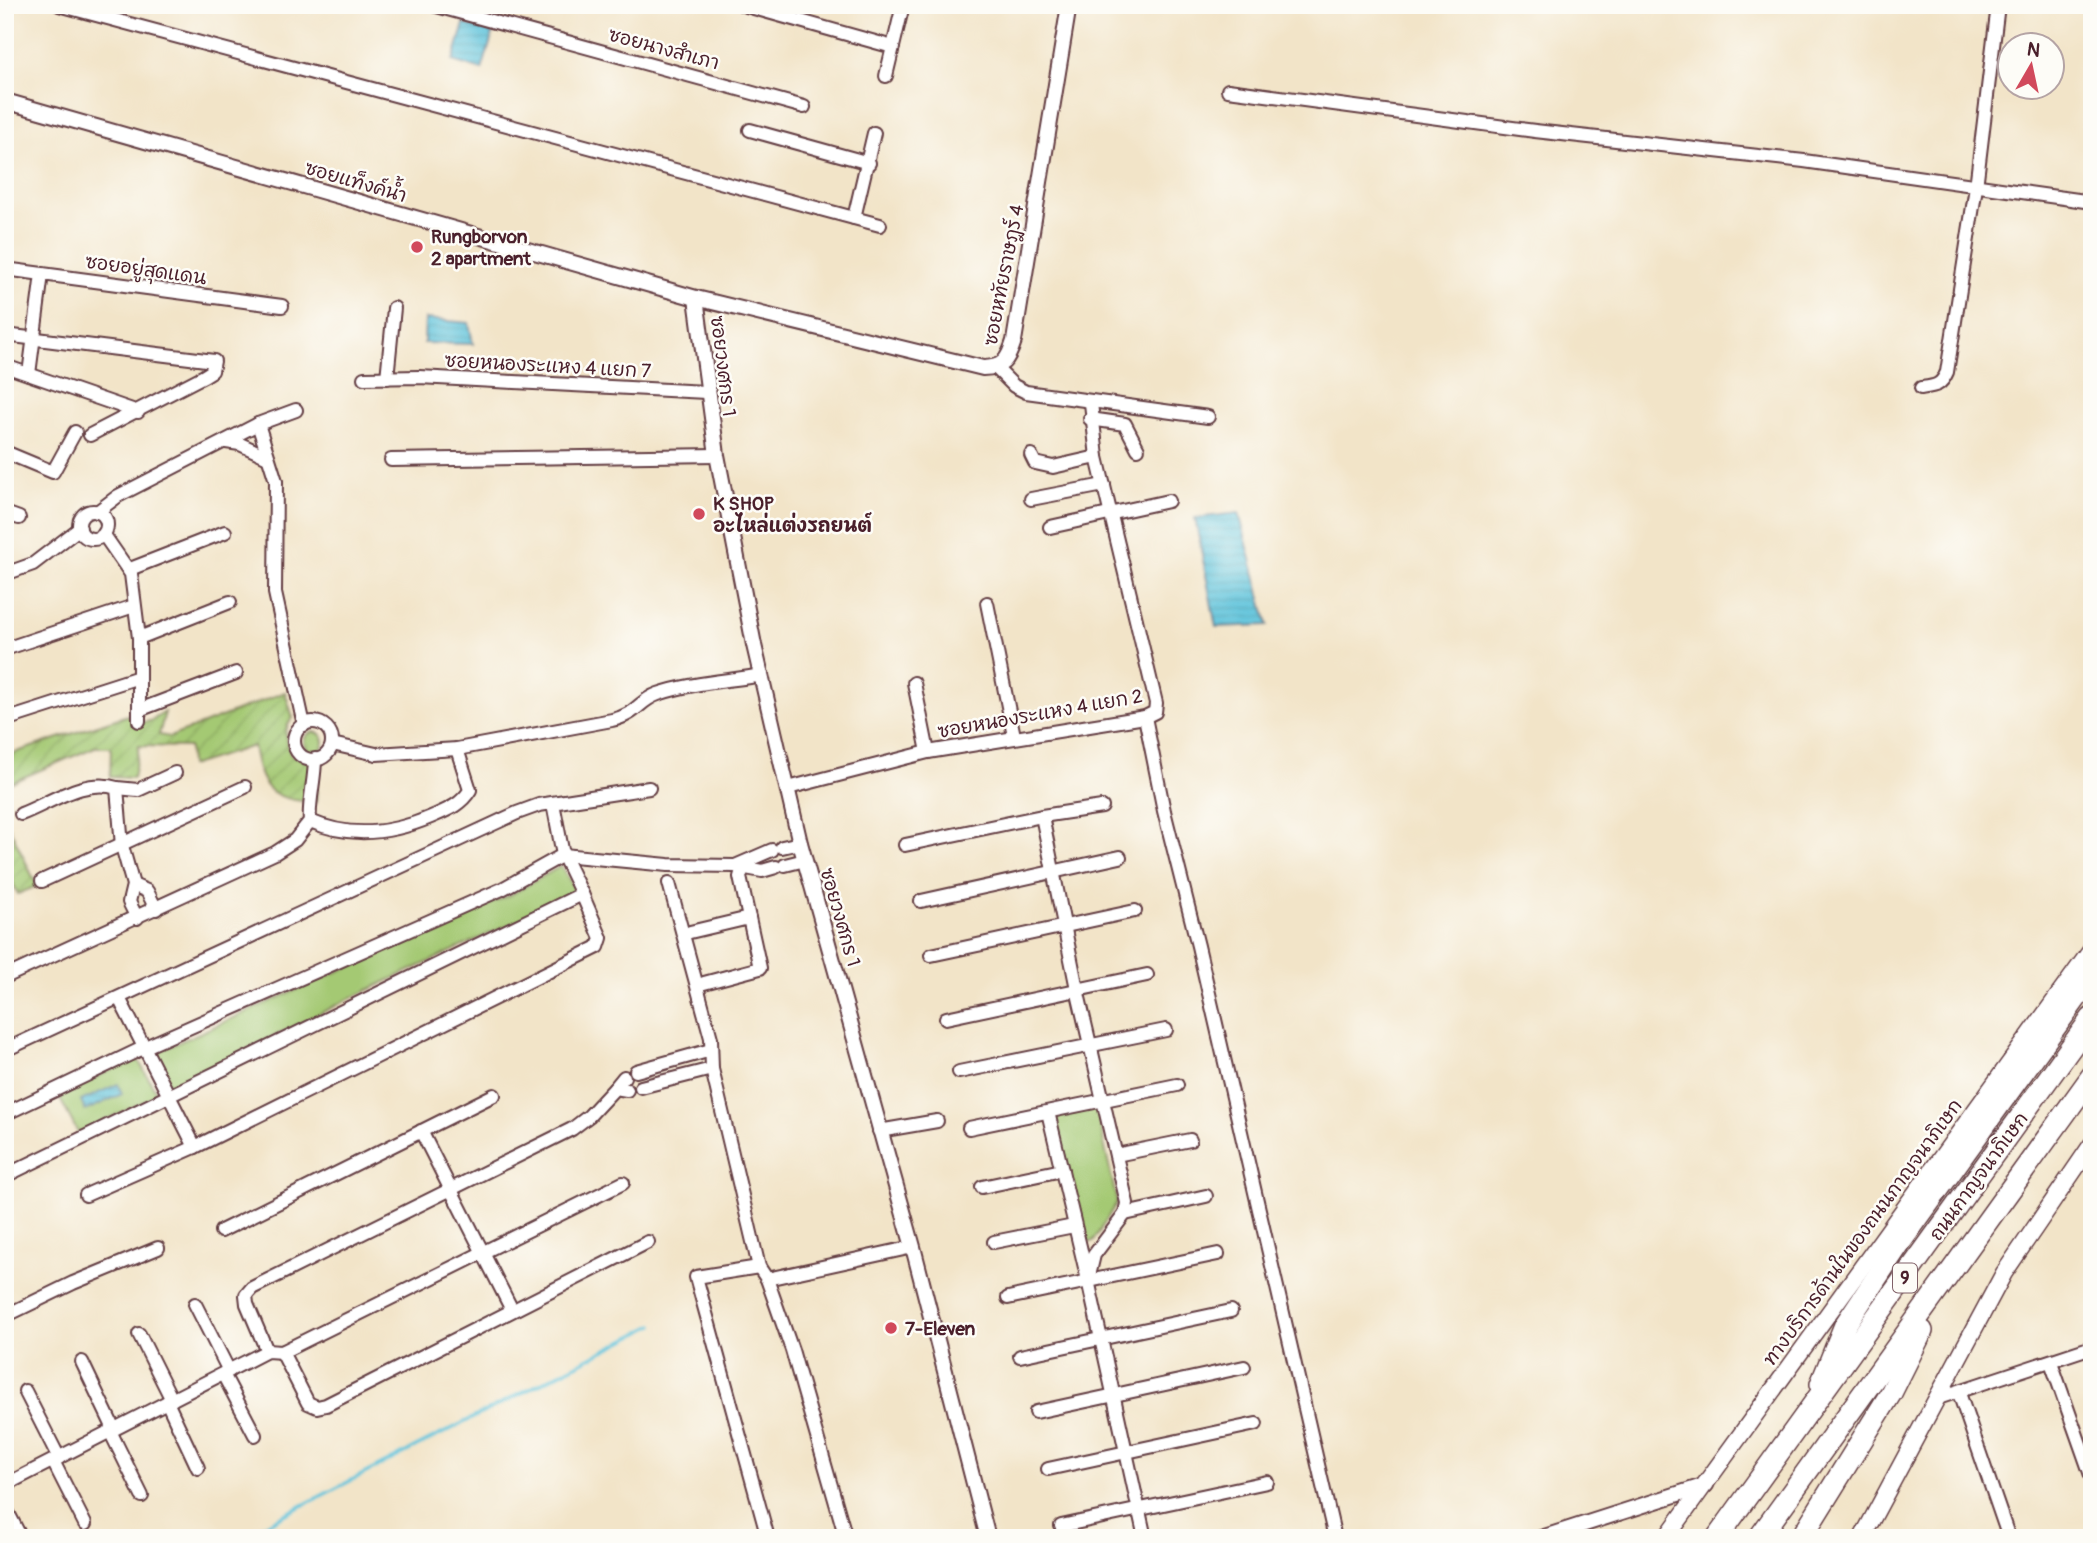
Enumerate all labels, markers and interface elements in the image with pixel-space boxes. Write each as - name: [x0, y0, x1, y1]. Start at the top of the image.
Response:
- street label: ซอยนางสำเภา: [606, 23, 722, 75]
- north arrow: [1996, 32, 2066, 102]
- text: N: [2025, 37, 2042, 63]
- street label: ซอยแท็งค์น้ำ: [302, 151, 411, 208]
- street label: ซอยหทัยราษฎร์ 4: [978, 202, 1029, 348]
- place label: Rungborvon 2 apartment: [431, 225, 532, 271]
- marker: Rungborvon 2 apartment: [409, 239, 425, 255]
- street label: ซอยอยู่สุดแดน: [83, 250, 209, 292]
- street label: ซอยวงศกร 1: [705, 314, 741, 418]
- street label: ซอยหนองระแหง 4 แยก 7: [444, 349, 652, 383]
- place label: K SHOP อะไหล่แต่งรถยนต์: [713, 492, 872, 538]
- marker: K SHOP อะไหล่แต่งรถยนต์: [691, 506, 707, 522]
- street label: ซอยหนองระแหง 4 แยก 2: [936, 684, 1144, 744]
- street label: ซอยวงศกร 1: [815, 865, 866, 969]
- street label: ทางบริการด้านในของถนนกาญจนาภิเษก: [1757, 1094, 1968, 1371]
- street label: ถนนกาญจนาภิเษก: [1924, 1108, 2034, 1246]
- road number: 9: [1893, 1264, 1917, 1293]
- place label: 7-Eleven: [905, 1317, 975, 1341]
- marker: 7-Eleven: [883, 1320, 899, 1336]

